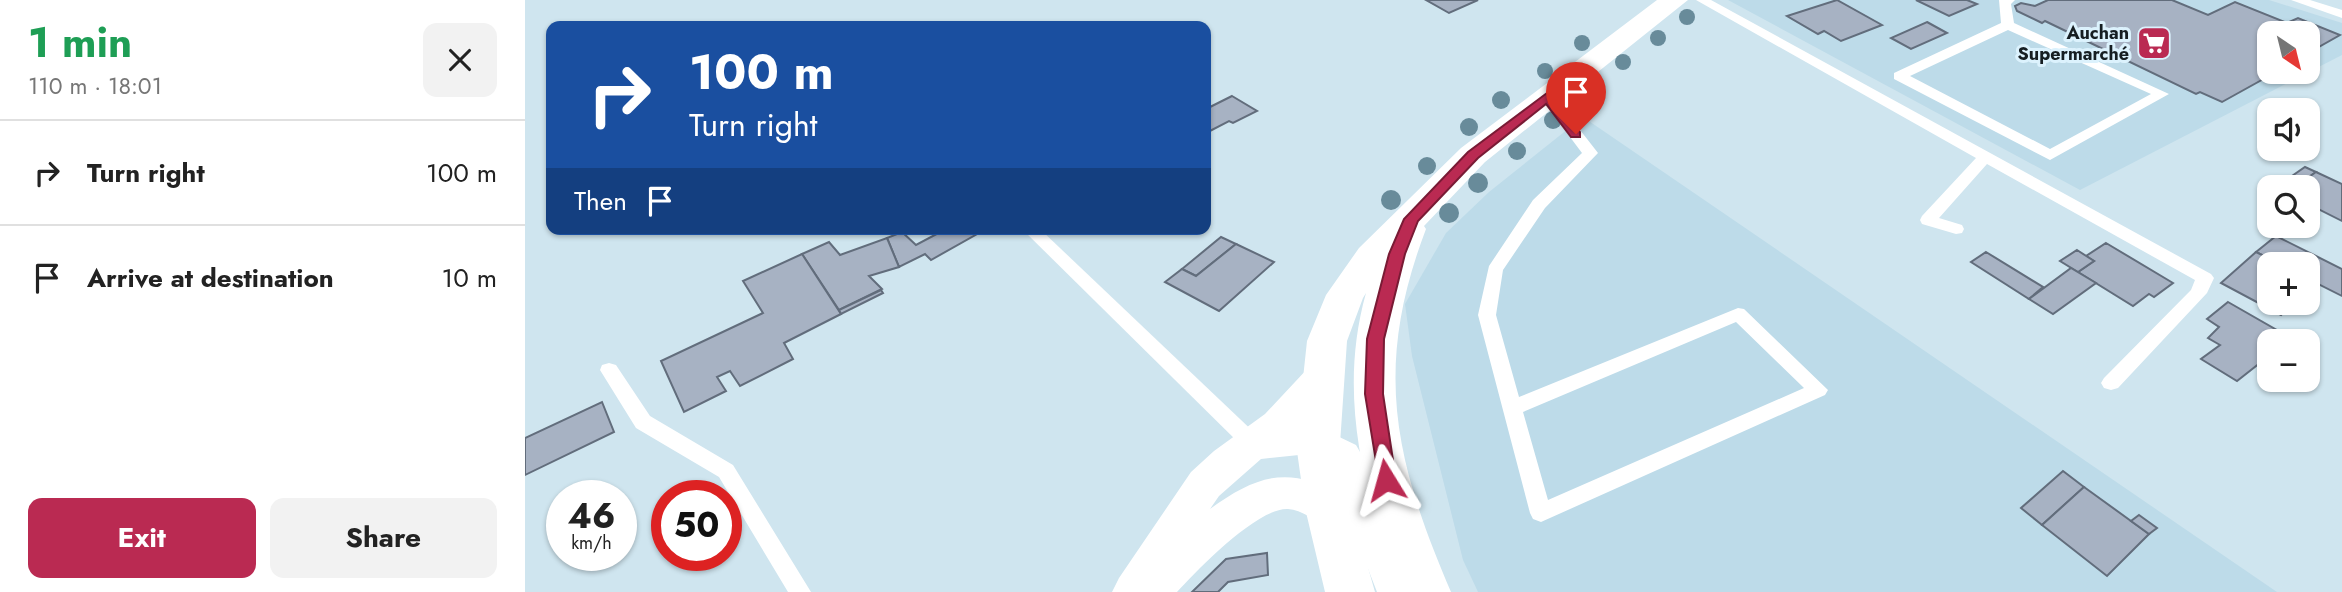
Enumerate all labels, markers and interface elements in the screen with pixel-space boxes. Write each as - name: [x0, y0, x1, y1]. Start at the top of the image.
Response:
- text: 1 min: [28, 12, 132, 73]
- place label: Auchan Supermarché: [2018, 20, 2129, 67]
- north arrow: [2257, 21, 2321, 84]
- map controls: [2257, 21, 2320, 392]
- button: close: [423, 23, 497, 97]
- supermarket icon: Auchan Supermarché: [2135, 24, 2173, 62]
- text: 100 m: [689, 37, 834, 107]
- icon: right: [574, 49, 665, 140]
- pin: [1546, 62, 1606, 134]
- text: 110 m · 18:01: [28, 69, 162, 103]
- icon: arrive: [1557, 73, 1595, 111]
- button: sound: [2257, 98, 2320, 161]
- text: Turn right: [689, 102, 818, 148]
- icon: right: [28, 154, 66, 192]
- text: Turn right: [87, 154, 205, 192]
- text: 100 m: [426, 154, 497, 192]
- button: search: [2257, 175, 2320, 238]
- text: Then: [574, 182, 627, 220]
- icon: arrive: [641, 182, 679, 220]
- button: +: [2257, 252, 2320, 315]
- icon: arrive: [28, 259, 66, 297]
- text: Arrive at destination: [87, 259, 334, 297]
- text: 10 m: [442, 259, 497, 297]
- button: −: [2257, 329, 2320, 392]
- position arrow: [1349, 443, 1423, 517]
- speed limit sign: 50: [651, 480, 742, 571]
- text: 46: [568, 491, 615, 541]
- button: Exit: [28, 498, 256, 578]
- button: Share: [270, 498, 497, 578]
- text: km/h: [571, 530, 612, 556]

